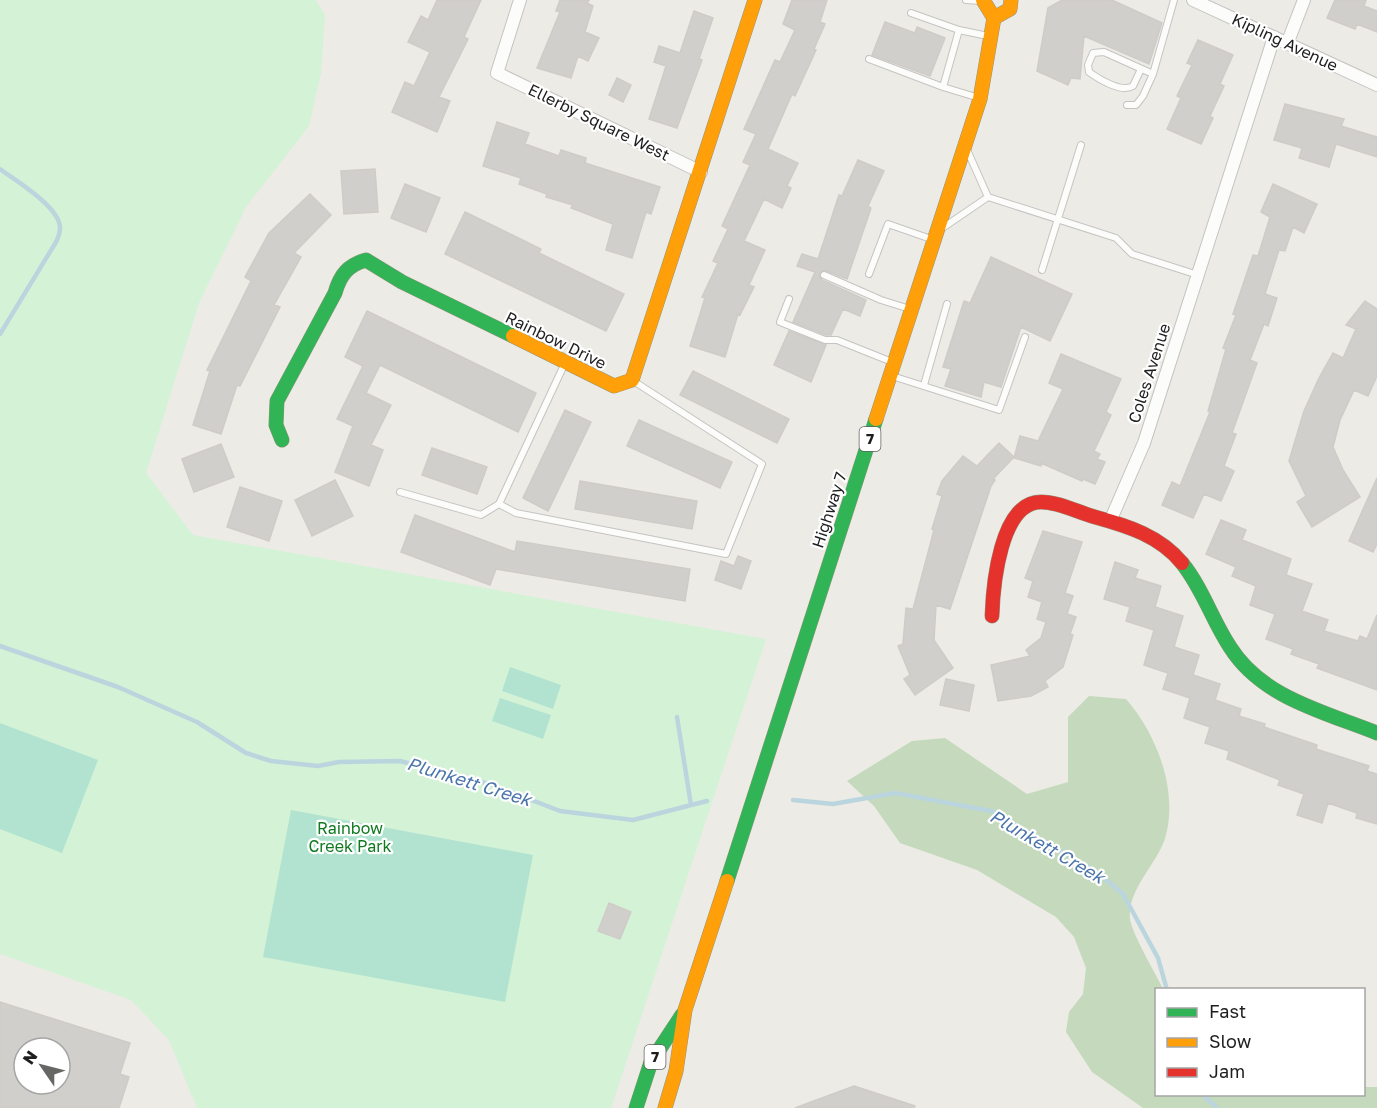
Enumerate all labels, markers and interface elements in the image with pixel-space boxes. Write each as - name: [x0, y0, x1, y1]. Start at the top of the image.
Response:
- street label: Kipling Avenue: [1229, 9, 1341, 75]
- street label: Ellerby Square West: [525, 79, 673, 165]
- street label: Rainbow Drive: [502, 307, 610, 373]
- street label: Coles Avenue: [1123, 321, 1175, 425]
- road number: 7: [860, 427, 880, 451]
- street label: Highway 7: [807, 469, 851, 551]
- water label: Plunkett Creek: [405, 752, 536, 811]
- water label: Plunkett Creek: [986, 804, 1110, 889]
- park label: Rainbow Creek Park: [308, 818, 392, 856]
- legend: [1155, 988, 1365, 1096]
- text: Fast: [1209, 1000, 1246, 1022]
- text: Slow: [1209, 1030, 1252, 1052]
- north arrow: [12, 1036, 72, 1096]
- road number: 7: [644, 1045, 666, 1069]
- text: N: [18, 1047, 41, 1068]
- text: Jam: [1209, 1060, 1245, 1082]

